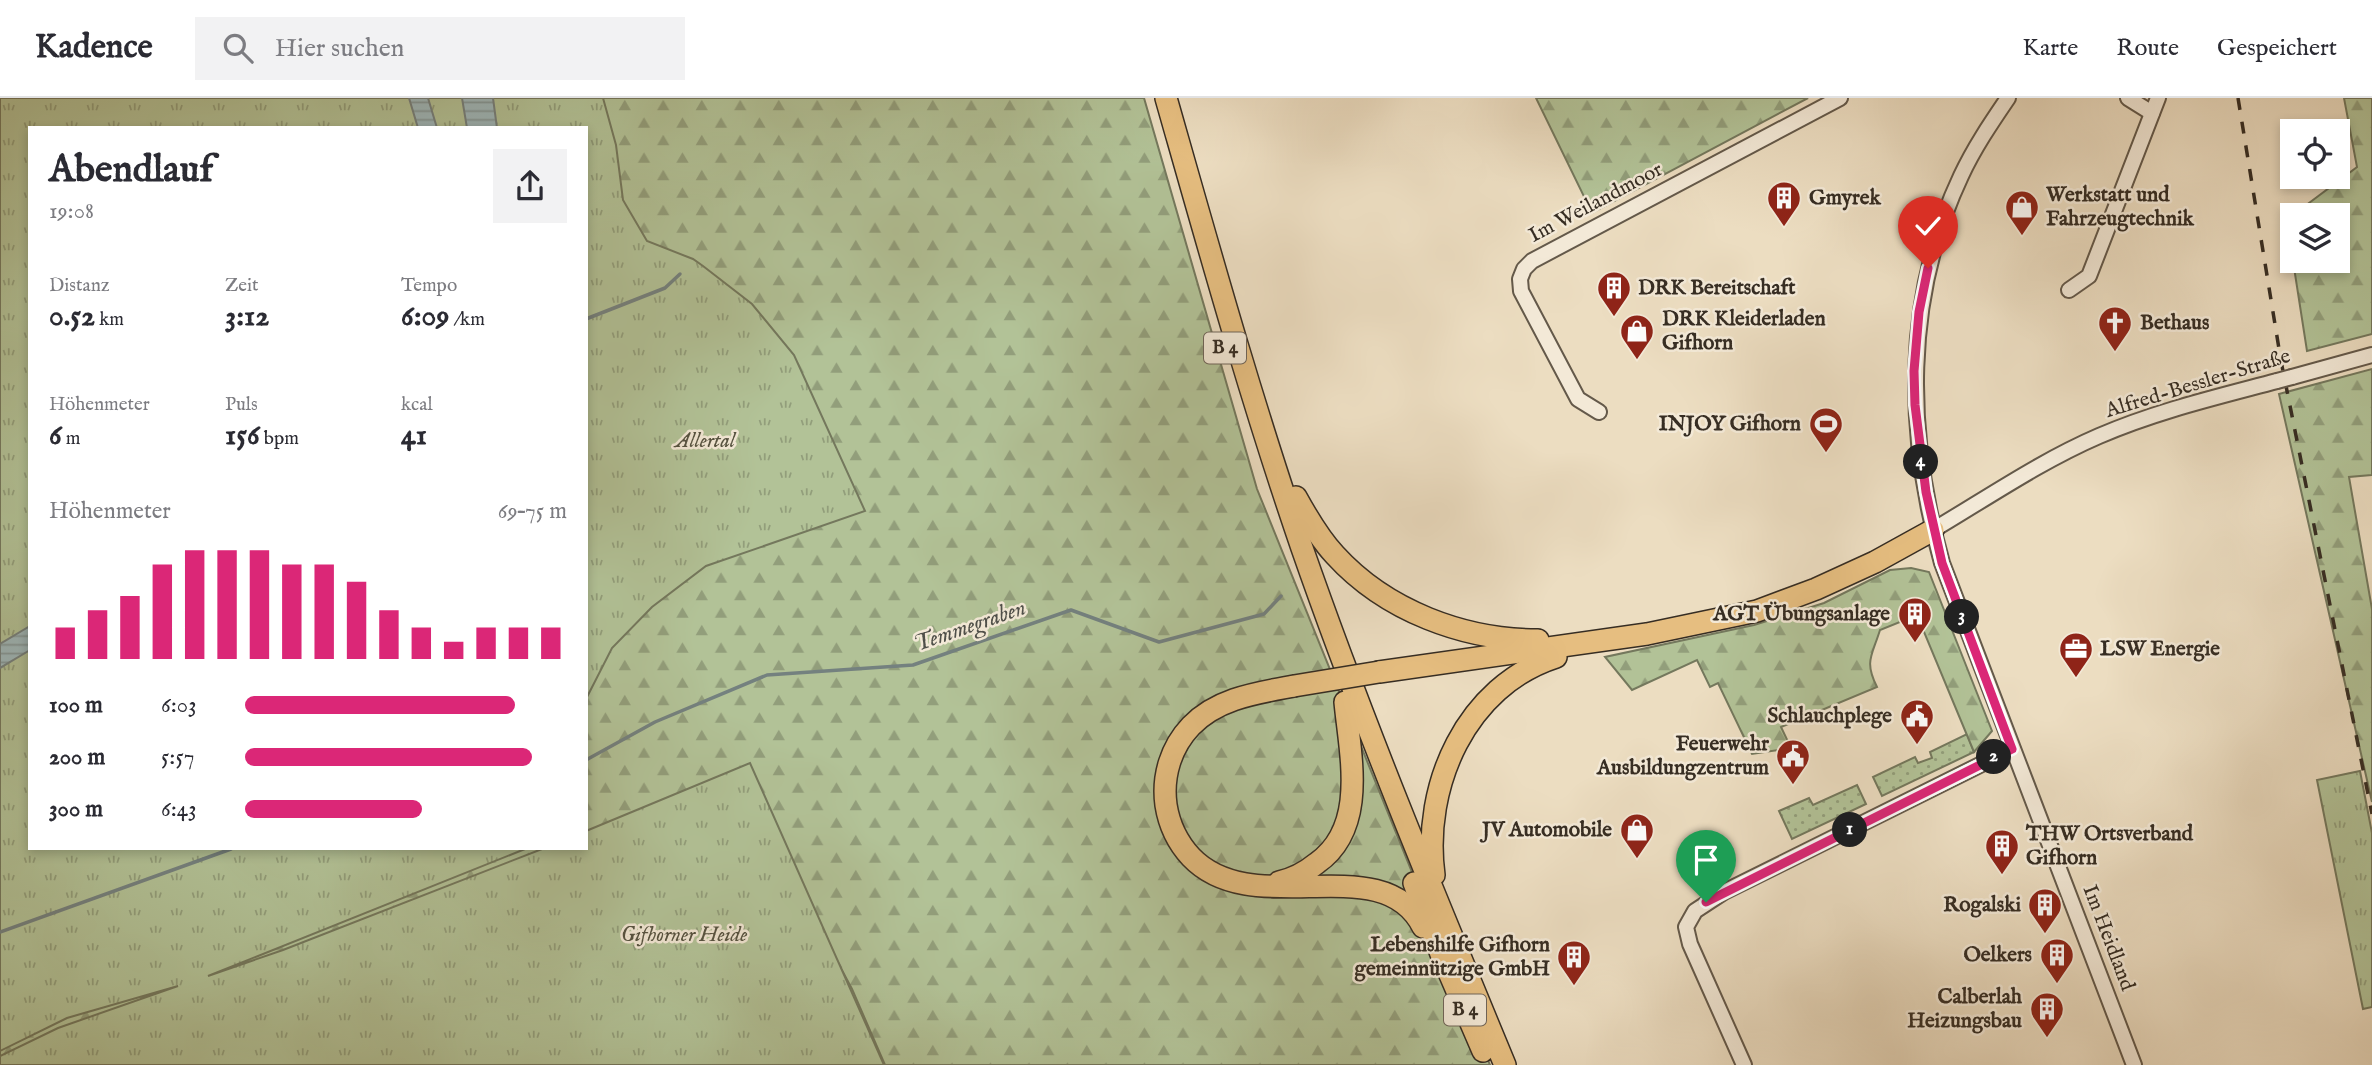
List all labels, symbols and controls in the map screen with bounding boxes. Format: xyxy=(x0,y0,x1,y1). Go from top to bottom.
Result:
search box xyxy=(195,17,685,80)
text: Kadence xyxy=(35,27,153,69)
icon: search xyxy=(219,29,257,67)
text: Hier suchen xyxy=(275,32,404,65)
text: Karte xyxy=(2023,33,2078,64)
text: Route xyxy=(2116,33,2179,64)
text: Gespeichert xyxy=(2217,33,2337,64)
map controls xyxy=(2280,119,2350,273)
button: locate xyxy=(2280,119,2350,189)
text: Abendlauf xyxy=(49,147,213,195)
button: share xyxy=(493,149,567,223)
street label: Im Weilandmoor xyxy=(1524,156,1668,250)
building icon: Gmyrek xyxy=(1765,179,1803,228)
place label: Werkstatt und Fahrzeugtechnik xyxy=(2045,182,2195,233)
place label: Gmyrek xyxy=(1809,185,1881,212)
shop icon: Werkstatt und Fahrzeugtechnik xyxy=(2003,188,2041,237)
pin xyxy=(1898,196,1958,268)
text: 19:08 xyxy=(49,197,94,226)
button: layers xyxy=(2280,203,2350,273)
icon: check xyxy=(1909,207,1947,245)
building icon: DRK Bereitschaft xyxy=(1595,269,1633,318)
text: Distanz xyxy=(49,274,110,298)
text: Zeit xyxy=(225,274,259,298)
text: Tempo xyxy=(401,274,457,298)
place label: DRK Bereitschaft xyxy=(1638,275,1796,302)
text: 0.52 xyxy=(49,298,95,336)
text: 3:12 xyxy=(225,298,269,336)
text: 6:09 xyxy=(401,298,449,336)
church icon: Bethaus xyxy=(2096,304,2134,353)
place label: DRK Kleiderladen Gifhorn xyxy=(1662,306,1826,357)
text: km xyxy=(95,308,124,332)
text: /km xyxy=(449,308,485,332)
place label: Bethaus xyxy=(2140,310,2209,337)
shop icon: DRK Kleiderladen Gifhorn xyxy=(1618,312,1656,361)
road number: B 4 xyxy=(1204,332,1246,364)
street label: Alfred-Bessler-Straße xyxy=(2101,343,2294,425)
text: Höhenmeter xyxy=(49,393,150,417)
text: Puls xyxy=(225,393,258,417)
text: kcal xyxy=(401,393,433,417)
sports icon: INJOY Gifhorn xyxy=(1807,405,1845,454)
place label: INJOY Gifhorn xyxy=(1659,411,1801,438)
text: 6 xyxy=(49,417,62,455)
text: 156 xyxy=(225,417,260,455)
text: 41 xyxy=(401,417,427,455)
text: m xyxy=(62,427,80,451)
text: bpm xyxy=(260,427,299,451)
park label: Allertal xyxy=(673,428,737,455)
pin: 4 xyxy=(1904,444,1938,480)
text: 4 xyxy=(1916,449,1925,473)
text: Höhenmeter xyxy=(49,497,171,526)
text: 69–75 m xyxy=(498,497,567,526)
water label: Temmegraben xyxy=(910,593,1030,660)
building icon: AGT Übungsanlage xyxy=(1896,595,1934,644)
pin: 3 xyxy=(1944,600,1980,634)
place label: AGT Übungsanlage xyxy=(1712,601,1890,628)
text: 3 xyxy=(1958,604,1965,628)
office icon: LSW Energie xyxy=(2057,630,2095,679)
place label: LSW Energie xyxy=(2100,636,2220,663)
text: 100 m xyxy=(49,691,103,720)
text: 6:03 xyxy=(161,691,197,720)
public building icon: Schlauchplege xyxy=(1898,697,1936,746)
place label: Schlauchplege xyxy=(1768,703,1892,730)
place label: Feuerwehr Ausbildungzentrum xyxy=(1596,731,1770,782)
public building icon: Feuerwehr Ausbildungzentrum xyxy=(1774,737,1812,786)
pin: 2 xyxy=(1976,740,2011,774)
text: 200 m xyxy=(49,743,105,772)
text: 5:57 xyxy=(161,743,195,772)
text: 2 xyxy=(1989,744,1998,768)
text: 300 m xyxy=(49,795,103,824)
text: 6:43 xyxy=(161,795,197,824)
shop icon: JV Automobile xyxy=(1618,811,1656,860)
pin: 1 xyxy=(1832,812,1868,848)
place label: JV Automobile xyxy=(1479,817,1612,844)
text: 1 xyxy=(1846,817,1853,841)
place label: THW Ortsverband Gifhorn xyxy=(2025,821,2194,872)
building icon: THW Ortsverband Gifhorn xyxy=(1983,827,2021,876)
pin xyxy=(1676,830,1736,902)
icon: arrive xyxy=(1687,841,1725,879)
street label: Im Heidland xyxy=(2075,881,2141,995)
building icon: Rogalski xyxy=(2026,886,2064,935)
place label: Rogalski xyxy=(1943,892,2021,919)
park label: Gifhorner Heide xyxy=(621,922,747,949)
place label: Lebenshilfe Gifhorn gemeinnützige GmbH xyxy=(1354,932,1550,983)
building icon: Oelkers xyxy=(2038,936,2076,985)
building icon: Lebenshilfe Gifhorn gemeinnützige GmbH xyxy=(1555,938,1593,987)
place label: Oelkers xyxy=(1963,942,2032,969)
place label: Calberlah Heizungsbau xyxy=(1907,984,2023,1035)
building icon: Calberlah Heizungsbau xyxy=(2028,990,2066,1039)
road number: B 4 xyxy=(1444,994,1486,1026)

